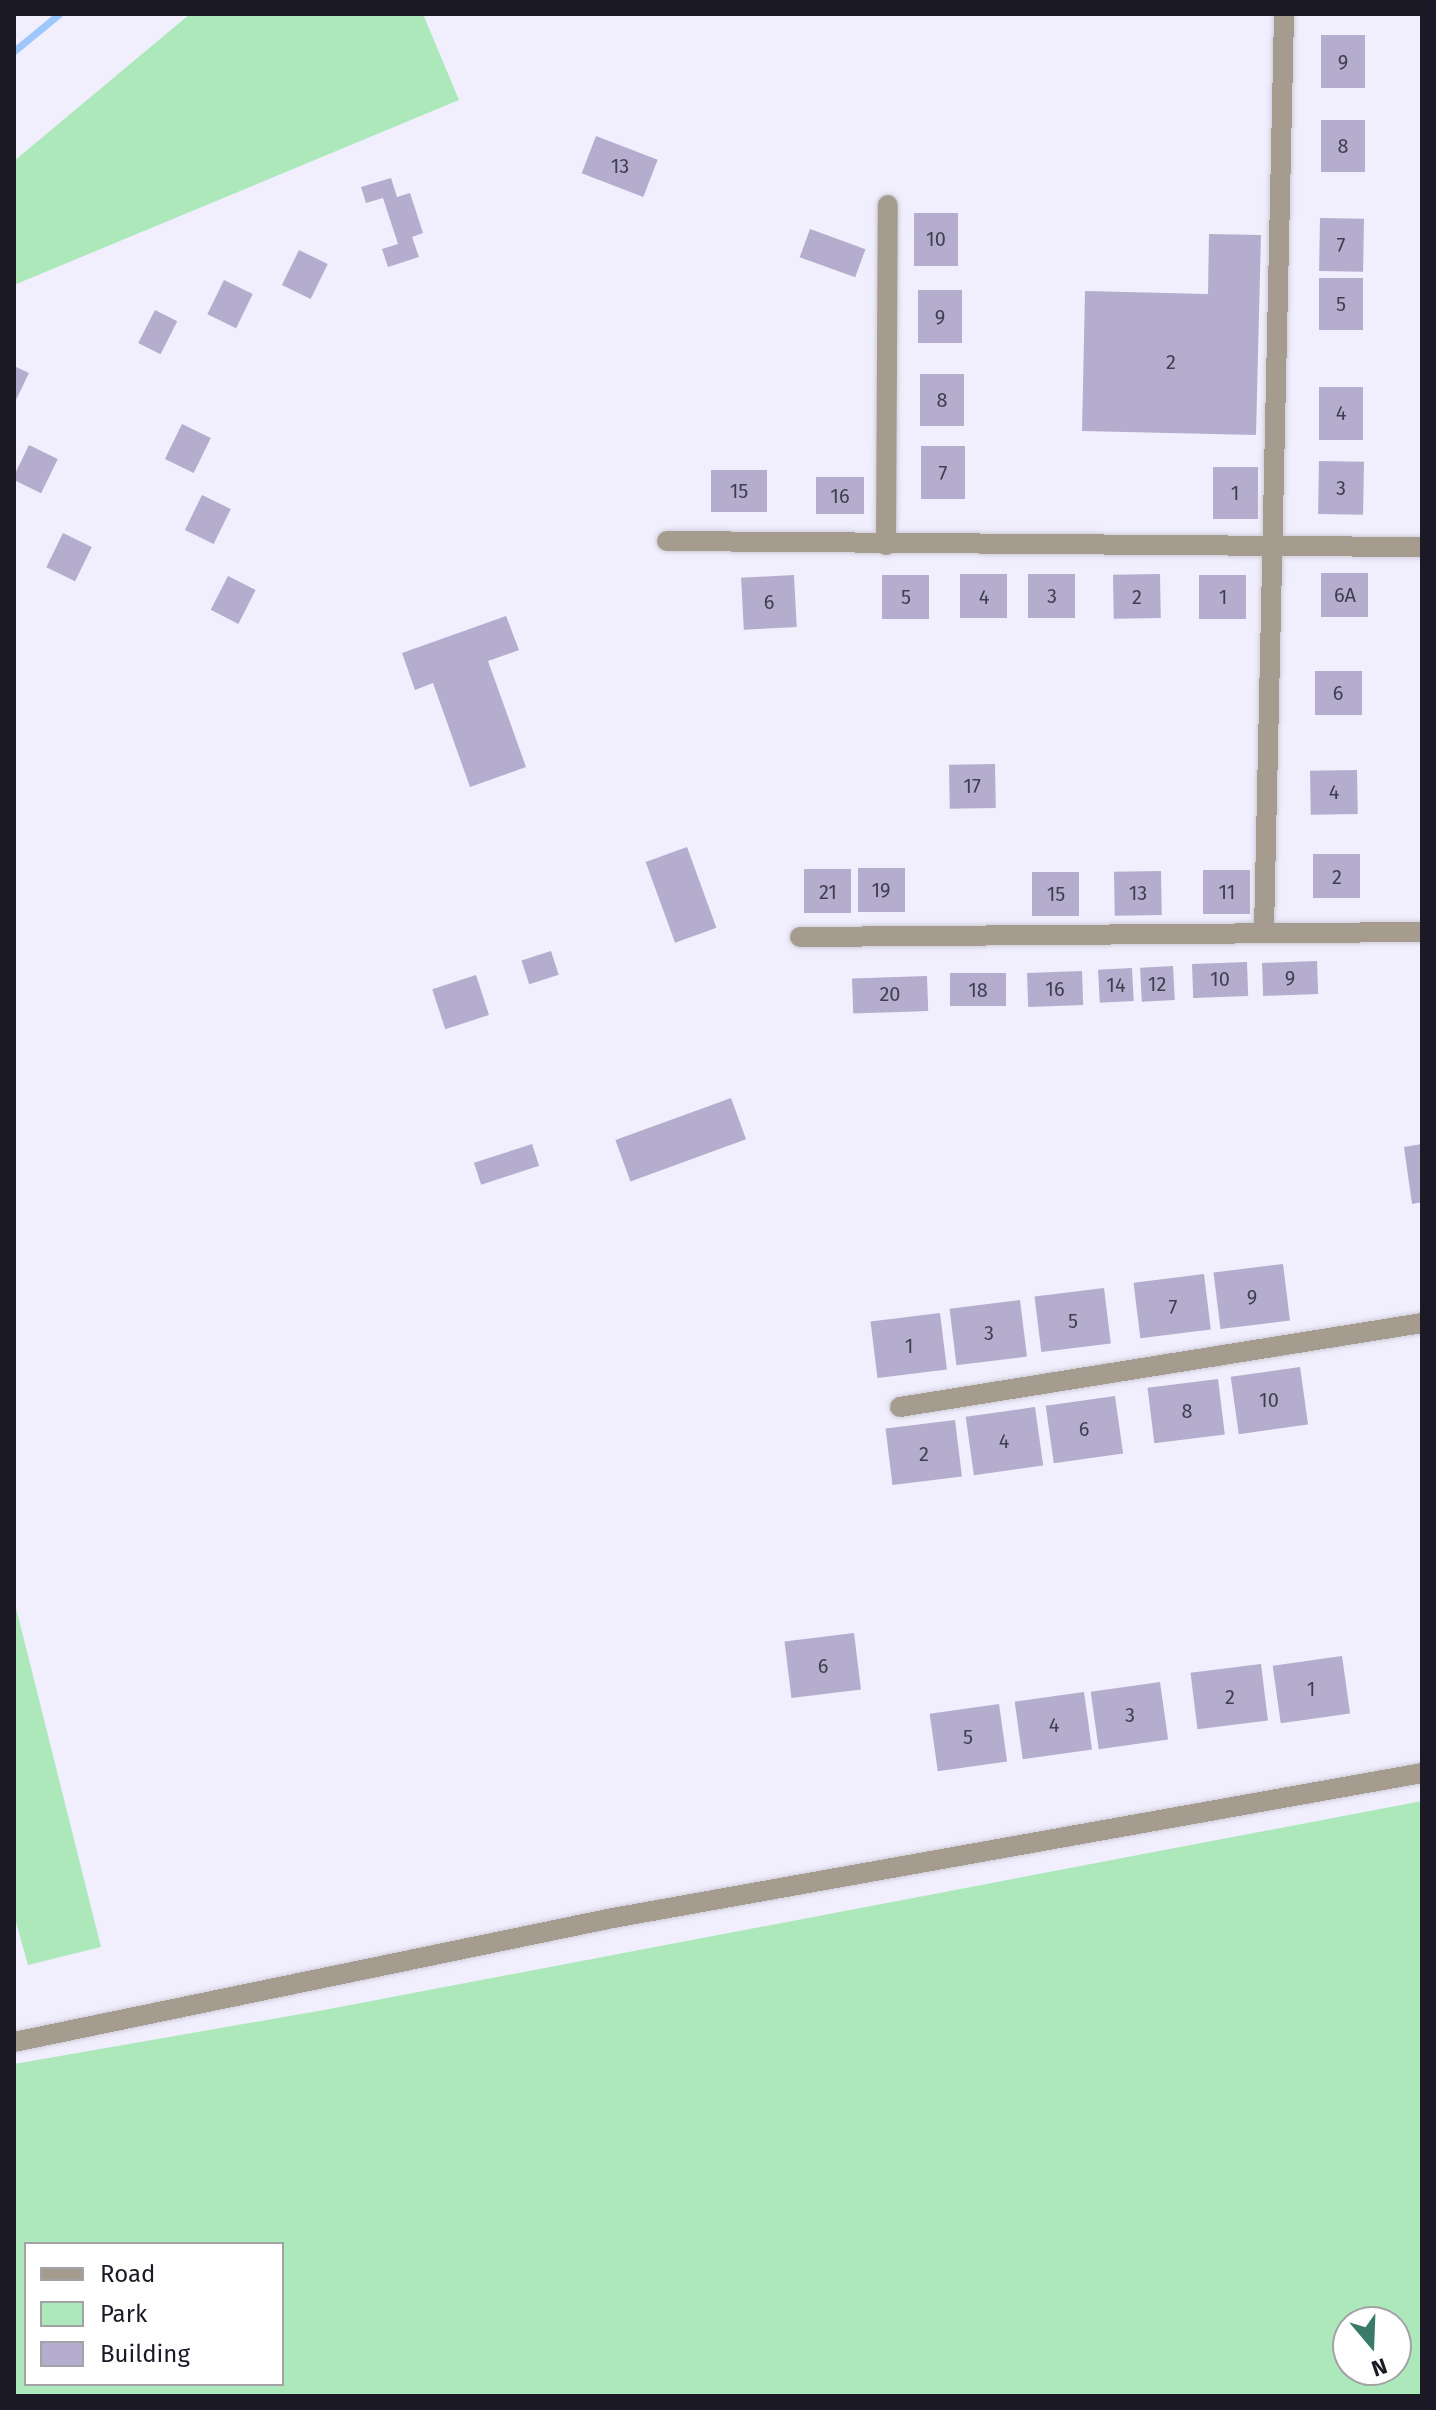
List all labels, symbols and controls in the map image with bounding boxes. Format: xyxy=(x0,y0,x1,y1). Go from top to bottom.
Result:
house number: 9 xyxy=(1338,50,1348,74)
house number: 8 xyxy=(1337,134,1349,158)
house number: 13 xyxy=(611,154,629,178)
house number: 10 xyxy=(926,227,946,251)
house number: 7 xyxy=(1337,233,1345,257)
house number: 5 xyxy=(1336,292,1346,316)
house number: 9 xyxy=(935,305,945,329)
house number: 2 xyxy=(1166,350,1176,374)
house number: 8 xyxy=(936,388,948,412)
house number: 4 xyxy=(1336,401,1346,425)
house number: 7 xyxy=(939,461,947,485)
house number: 3 xyxy=(1336,476,1346,500)
house number: 15 xyxy=(730,479,748,503)
house number: 1 xyxy=(1231,481,1239,505)
house number: 16 xyxy=(830,484,850,508)
house number: 6A xyxy=(1334,583,1356,607)
house number: 3 xyxy=(1047,584,1057,608)
house number: 5 xyxy=(901,585,911,609)
house number: 4 xyxy=(979,585,989,609)
house number: 2 xyxy=(1132,585,1142,609)
house number: 1 xyxy=(1219,585,1227,609)
house number: 6 xyxy=(764,590,774,614)
house number: 6 xyxy=(1333,681,1343,705)
house number: 17 xyxy=(963,774,981,798)
house number: 4 xyxy=(1329,780,1339,804)
house number: 2 xyxy=(1332,865,1342,889)
house number: 19 xyxy=(871,878,891,902)
house number: 21 xyxy=(819,880,837,904)
house number: 11 xyxy=(1218,880,1236,904)
house number: 13 xyxy=(1129,881,1147,905)
house number: 15 xyxy=(1047,882,1065,906)
house number: 9 xyxy=(1285,966,1295,990)
house number: 10 xyxy=(1210,967,1230,991)
house number: 12 xyxy=(1148,972,1166,996)
house number: 14 xyxy=(1106,973,1126,997)
house number: 16 xyxy=(1045,977,1065,1001)
house number: 18 xyxy=(968,978,988,1002)
house number: 20 xyxy=(879,982,901,1006)
house number: 9 xyxy=(1247,1285,1257,1309)
house number: 7 xyxy=(1169,1295,1177,1319)
house number: 5 xyxy=(1068,1309,1078,1333)
house number: 3 xyxy=(984,1321,994,1345)
house number: 1 xyxy=(905,1334,913,1358)
house number: 10 xyxy=(1259,1388,1279,1412)
house number: 8 xyxy=(1181,1399,1193,1423)
house number: 6 xyxy=(1079,1417,1089,1441)
house number: 4 xyxy=(999,1429,1009,1453)
house number: 2 xyxy=(919,1442,929,1466)
house number: 6 xyxy=(818,1654,828,1678)
house number: 1 xyxy=(1307,1677,1315,1701)
house number: 2 xyxy=(1225,1685,1235,1709)
house number: 3 xyxy=(1125,1703,1135,1727)
house number: 4 xyxy=(1049,1713,1059,1737)
house number: 5 xyxy=(963,1725,973,1749)
legend xyxy=(24,2242,284,2386)
text: Road xyxy=(100,2260,155,2288)
text: Park xyxy=(100,2300,147,2328)
north arrow xyxy=(1332,2306,1412,2386)
text: Building xyxy=(100,2340,190,2368)
text: N xyxy=(1368,2352,1391,2382)

